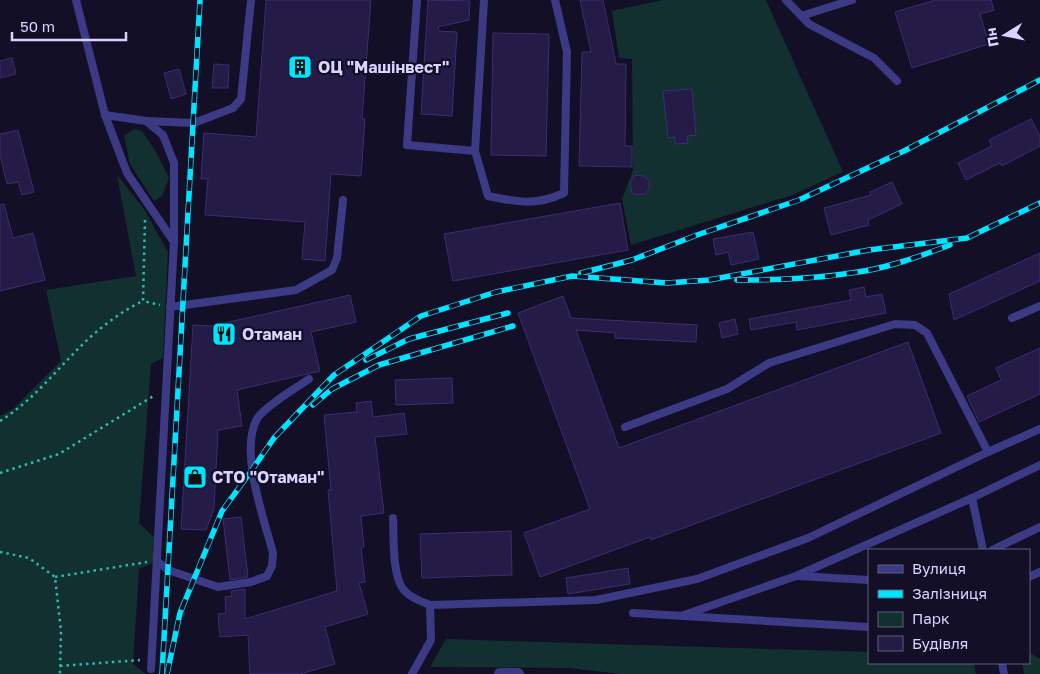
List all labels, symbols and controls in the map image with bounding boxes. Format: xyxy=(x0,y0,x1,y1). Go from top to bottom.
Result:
scale bar xyxy=(12,10,126,42)
north arrow xyxy=(980,10,1030,60)
text: 50 m xyxy=(20,17,55,35)
text: Пн xyxy=(982,26,1002,48)
building icon: ОЦ "Машінвест" xyxy=(287,54,313,80)
place label: ОЦ "Машінвест" xyxy=(318,57,449,77)
restaurant icon: Отаман xyxy=(211,321,237,347)
place label: Отаман xyxy=(242,324,302,344)
shop icon: СТО "Отаман" xyxy=(182,464,208,490)
place label: СТО "Отаман" xyxy=(212,467,324,487)
legend xyxy=(868,549,1030,664)
text: Вулиця xyxy=(912,559,966,577)
text: Залізниця xyxy=(912,584,987,602)
text: Парк xyxy=(912,609,950,627)
text: Будівля xyxy=(912,634,968,652)

